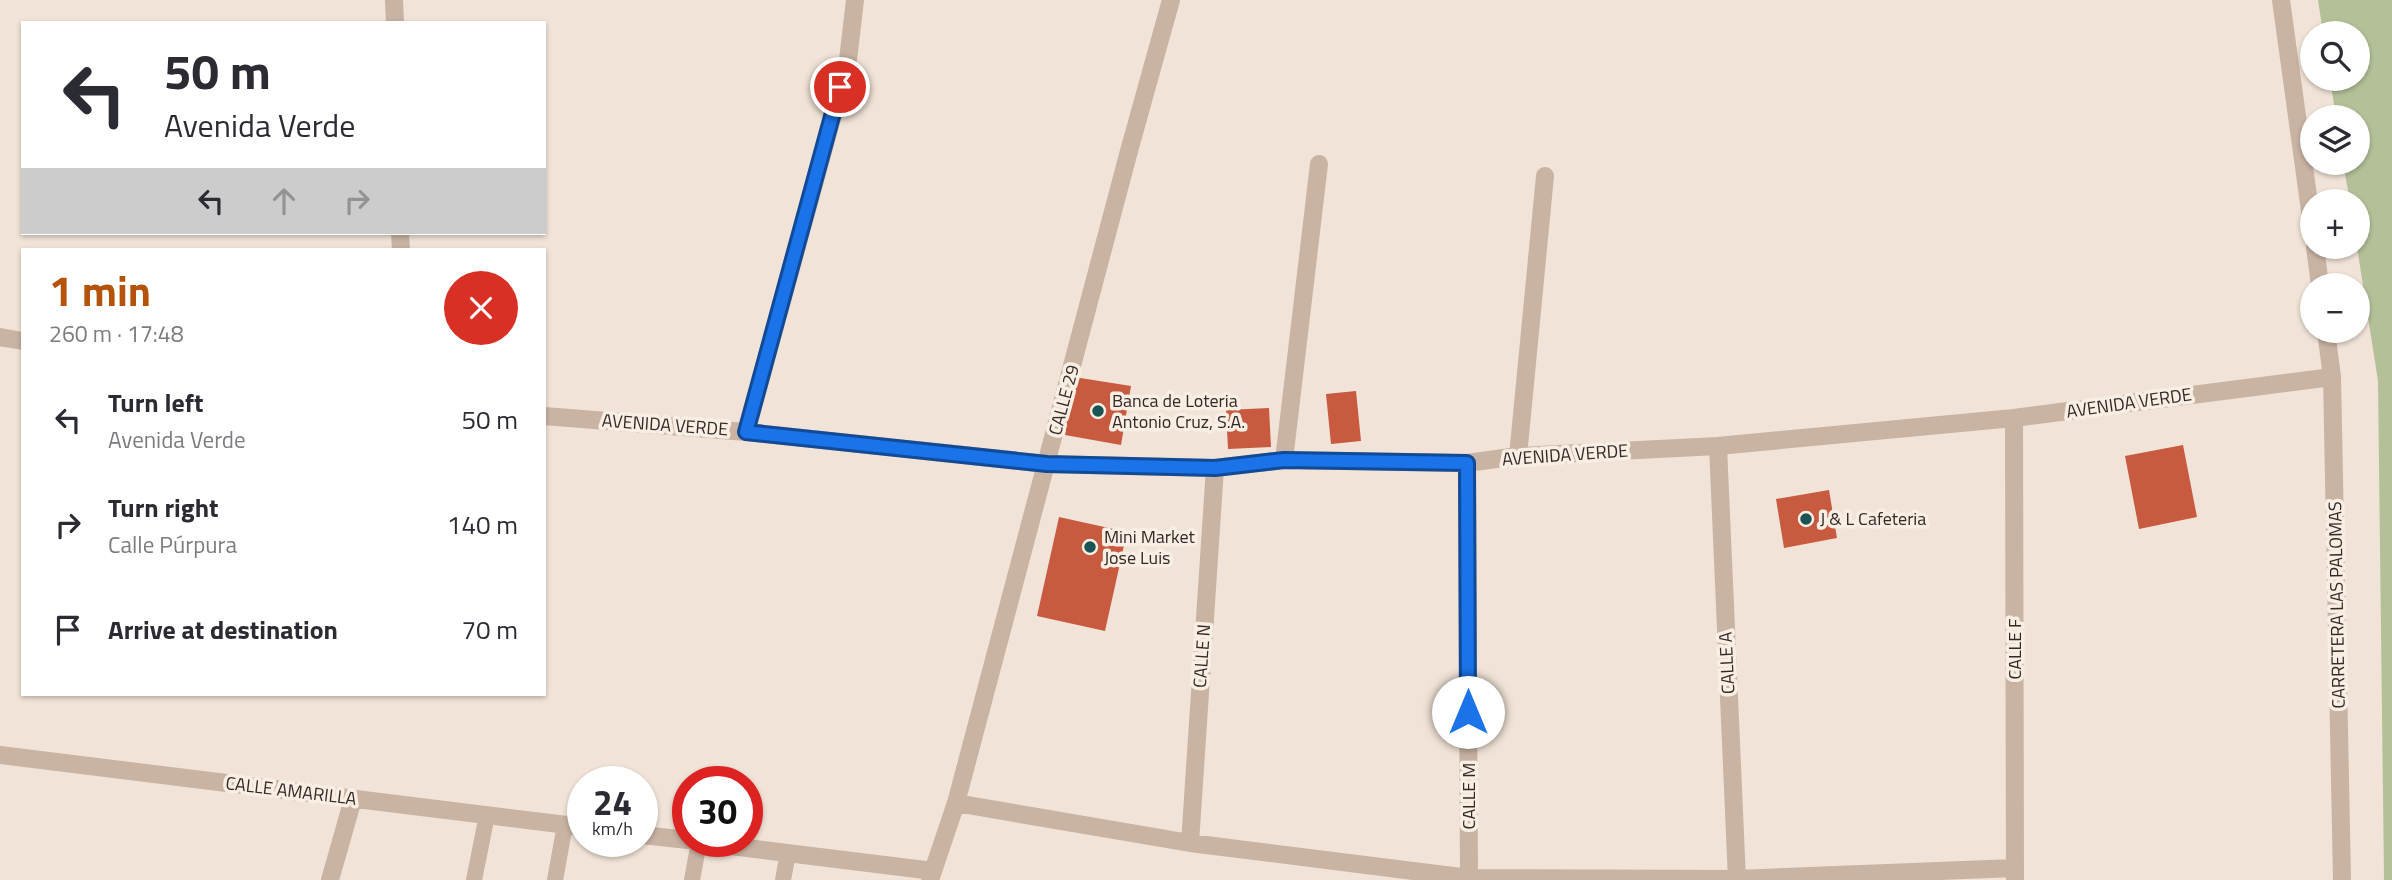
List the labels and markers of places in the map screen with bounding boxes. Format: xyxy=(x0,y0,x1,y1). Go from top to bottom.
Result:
pin xyxy=(810,57,870,117)
place label: Banca de Loteria Antonio Cruz, S.A. xyxy=(1112,387,1245,435)
marker: Banca de Loteria Antonio Cruz, S.A. xyxy=(1090,403,1106,419)
place label: J & L Cafeteria xyxy=(1820,505,1926,532)
marker: J & L Cafeteria xyxy=(1798,511,1814,527)
place label: Mini Market Jose Luis xyxy=(1104,523,1195,571)
marker: Mini Market Jose Luis xyxy=(1082,539,1098,555)

